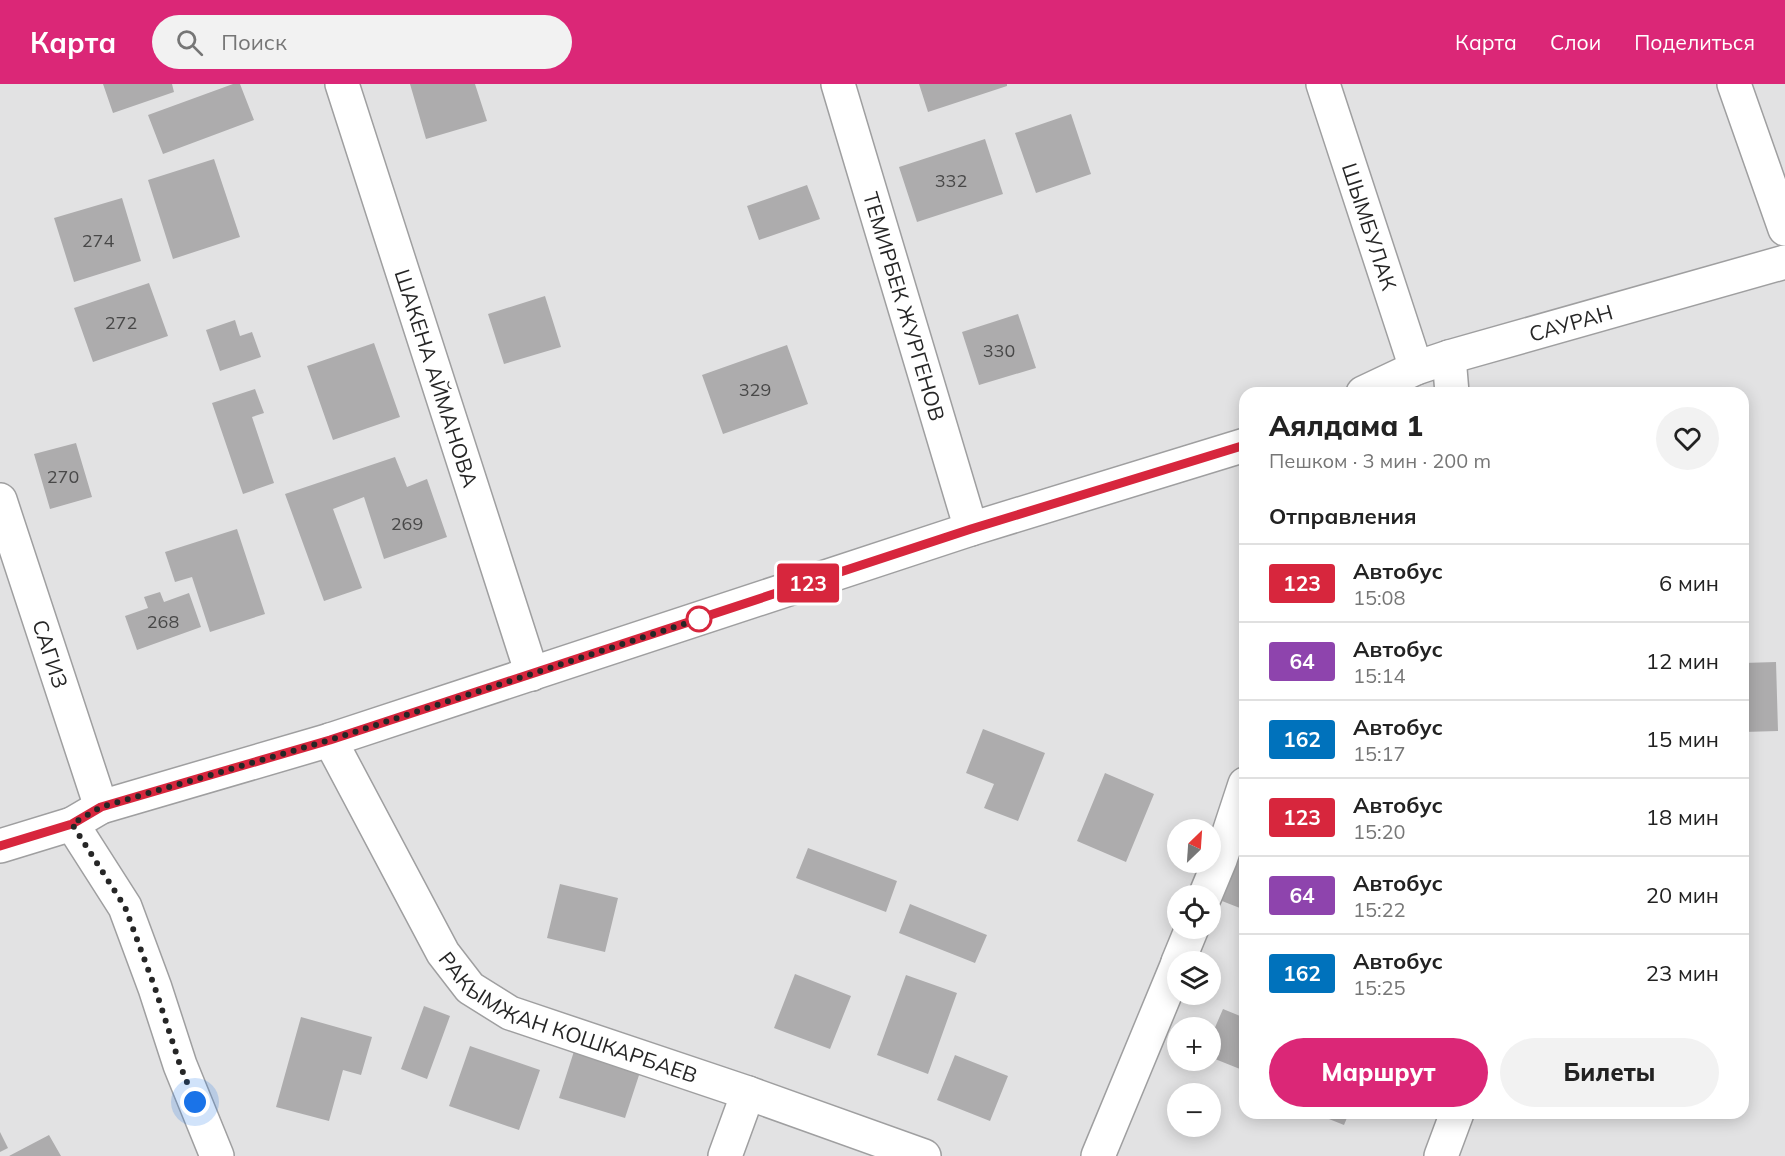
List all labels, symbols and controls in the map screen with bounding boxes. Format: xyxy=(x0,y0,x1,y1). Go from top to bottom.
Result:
search box xyxy=(152,15,572,69)
text: Карта xyxy=(30,25,116,60)
icon: search xyxy=(173,26,206,59)
text: Поиск xyxy=(221,28,287,56)
text: Карта xyxy=(1455,29,1517,55)
text: Слои xyxy=(1550,29,1601,55)
text: Поделиться xyxy=(1634,29,1755,55)
street label: ШЫМБУЛАК xyxy=(1337,160,1403,294)
house number: 332 xyxy=(935,169,967,192)
street label: ТЕМИРБЕК ЖУРГЕНОВ xyxy=(858,189,951,424)
house number: 274 xyxy=(82,229,114,252)
street label: ШАКЕНА АЙМАНОВА xyxy=(389,266,484,491)
street label: САУРАН xyxy=(1526,298,1616,347)
house number: 272 xyxy=(105,311,137,334)
house number: 330 xyxy=(983,339,1015,362)
house number: 329 xyxy=(739,378,771,401)
button: heart xyxy=(1656,407,1719,470)
text: Аялдама 1 xyxy=(1269,408,1423,443)
text: Пешком · 3 мин · 200 m xyxy=(1269,448,1491,473)
house number: 270 xyxy=(47,465,79,488)
text: Отправления xyxy=(1269,502,1417,530)
house number: 269 xyxy=(391,512,423,535)
text: Автобус xyxy=(1353,557,1443,585)
line badge: 123 xyxy=(774,564,842,602)
text: 6 мин xyxy=(1659,569,1719,597)
text: 123 xyxy=(789,570,827,596)
text: 123 xyxy=(1283,570,1321,596)
text: 15:08 xyxy=(1353,585,1406,610)
unlabelled marker xyxy=(686,606,712,632)
house number: 268 xyxy=(147,610,179,633)
street label: САГИЗ xyxy=(27,616,74,691)
text: Автобус xyxy=(1353,635,1443,663)
text: 12 мин xyxy=(1646,647,1719,675)
text: 64 xyxy=(1289,648,1315,674)
text: 15:14 xyxy=(1353,663,1406,688)
text: Автобус xyxy=(1353,713,1443,741)
text: 15 мин xyxy=(1646,725,1719,753)
text: 162 xyxy=(1283,726,1321,752)
text: 15:17 xyxy=(1353,741,1406,766)
text: Автобус xyxy=(1353,791,1443,819)
text: 18 мин xyxy=(1646,803,1719,831)
text: 123 xyxy=(1283,804,1321,830)
north arrow xyxy=(1167,819,1221,873)
map controls xyxy=(1167,819,1221,1137)
text: 15:20 xyxy=(1353,819,1406,844)
text: Автобус xyxy=(1353,869,1443,897)
text: 20 мин xyxy=(1646,881,1719,909)
text: 64 xyxy=(1289,882,1315,908)
button: locate xyxy=(1167,885,1221,939)
text: 15:22 xyxy=(1353,897,1406,922)
street label: РАКЫМЖАН КОШКАРБАЕВ xyxy=(434,946,701,1088)
text: Автобус xyxy=(1353,947,1443,975)
button: layers xyxy=(1167,951,1221,1005)
text: 23 мин xyxy=(1646,959,1719,987)
text: 162 xyxy=(1283,960,1321,986)
text: 15:25 xyxy=(1353,975,1406,1000)
button: + xyxy=(1167,1017,1221,1071)
button: Маршрут xyxy=(1269,1038,1488,1107)
button: Билеты xyxy=(1500,1038,1719,1107)
button: − xyxy=(1167,1083,1221,1137)
your location xyxy=(180,1087,210,1117)

